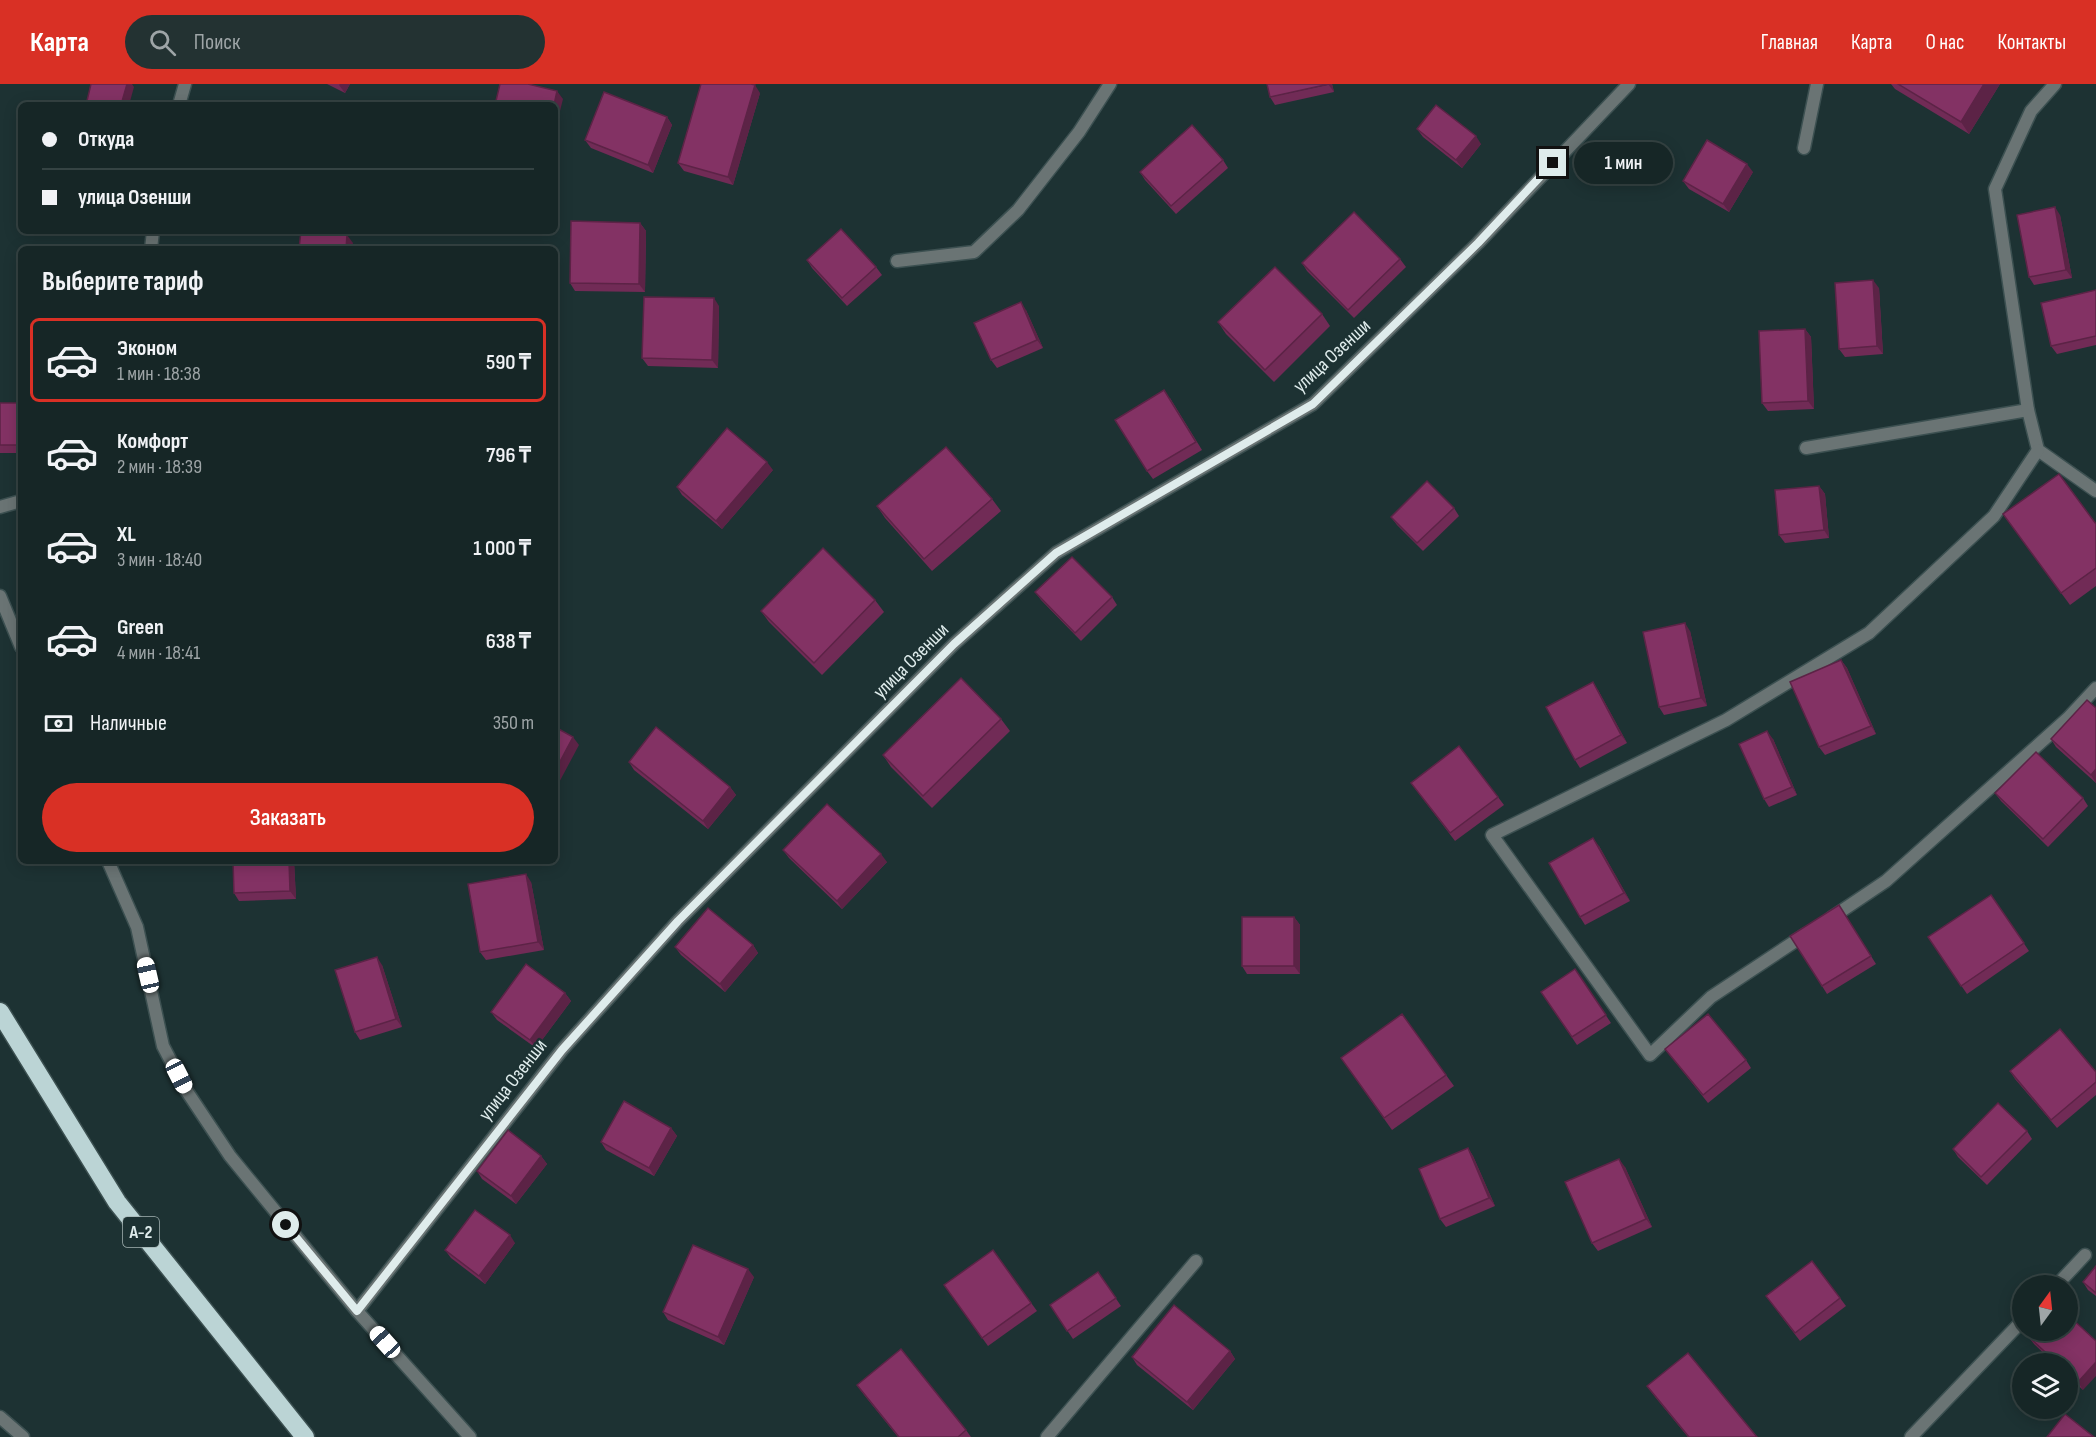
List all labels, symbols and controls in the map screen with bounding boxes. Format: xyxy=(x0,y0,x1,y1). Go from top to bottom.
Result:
search box xyxy=(125,15,545,69)
text: Карта xyxy=(30,26,89,59)
icon: search xyxy=(146,26,179,59)
text: Поиск xyxy=(194,29,240,56)
text: Главная xyxy=(1761,30,1818,55)
text: Карта xyxy=(1851,30,1892,55)
text: О нас xyxy=(1925,30,1964,55)
text: Контакты xyxy=(1997,30,2066,55)
text: Откуда xyxy=(78,126,134,153)
callout: 1 мин xyxy=(1574,142,1673,184)
route end xyxy=(1539,149,1566,176)
text: 1 мин xyxy=(1605,151,1642,175)
text: улица Озенши xyxy=(78,184,191,211)
text: Выберите тариф xyxy=(42,266,204,298)
street label: улица Озенши xyxy=(1288,314,1376,398)
icon: car xyxy=(45,333,99,387)
text: Эконом xyxy=(117,335,177,362)
text: 590 ₸ xyxy=(486,349,531,376)
text: 1 мин · 18:38 xyxy=(117,362,201,386)
icon: car xyxy=(45,426,99,480)
text: Комфорт xyxy=(117,428,188,455)
text: 796 ₸ xyxy=(486,442,531,469)
text: 2 мин · 18:39 xyxy=(117,455,202,479)
icon: car xyxy=(45,519,99,573)
text: XL xyxy=(117,521,136,548)
text: 1 000 ₸ xyxy=(473,535,531,562)
text: 3 мин · 18:40 xyxy=(117,548,202,572)
icon: car xyxy=(45,612,99,666)
text: Green xyxy=(117,614,164,641)
street label: улица Озенши xyxy=(868,618,954,704)
text: 638 ₸ xyxy=(486,628,531,655)
text: 4 мин · 18:41 xyxy=(117,641,200,665)
icon: cash xyxy=(42,707,75,740)
text: Наличные xyxy=(90,710,167,737)
text: 350 m xyxy=(493,711,534,735)
button: Заказать xyxy=(42,783,534,852)
car xyxy=(135,955,161,995)
street label: улица Озенши xyxy=(474,1034,552,1126)
car xyxy=(163,1056,195,1096)
route start xyxy=(272,1211,299,1238)
road number: A-2 xyxy=(123,1217,159,1247)
north arrow xyxy=(2012,1275,2078,1341)
map controls xyxy=(2012,1275,2078,1419)
car xyxy=(366,1323,404,1361)
button: layers xyxy=(2012,1353,2078,1419)

